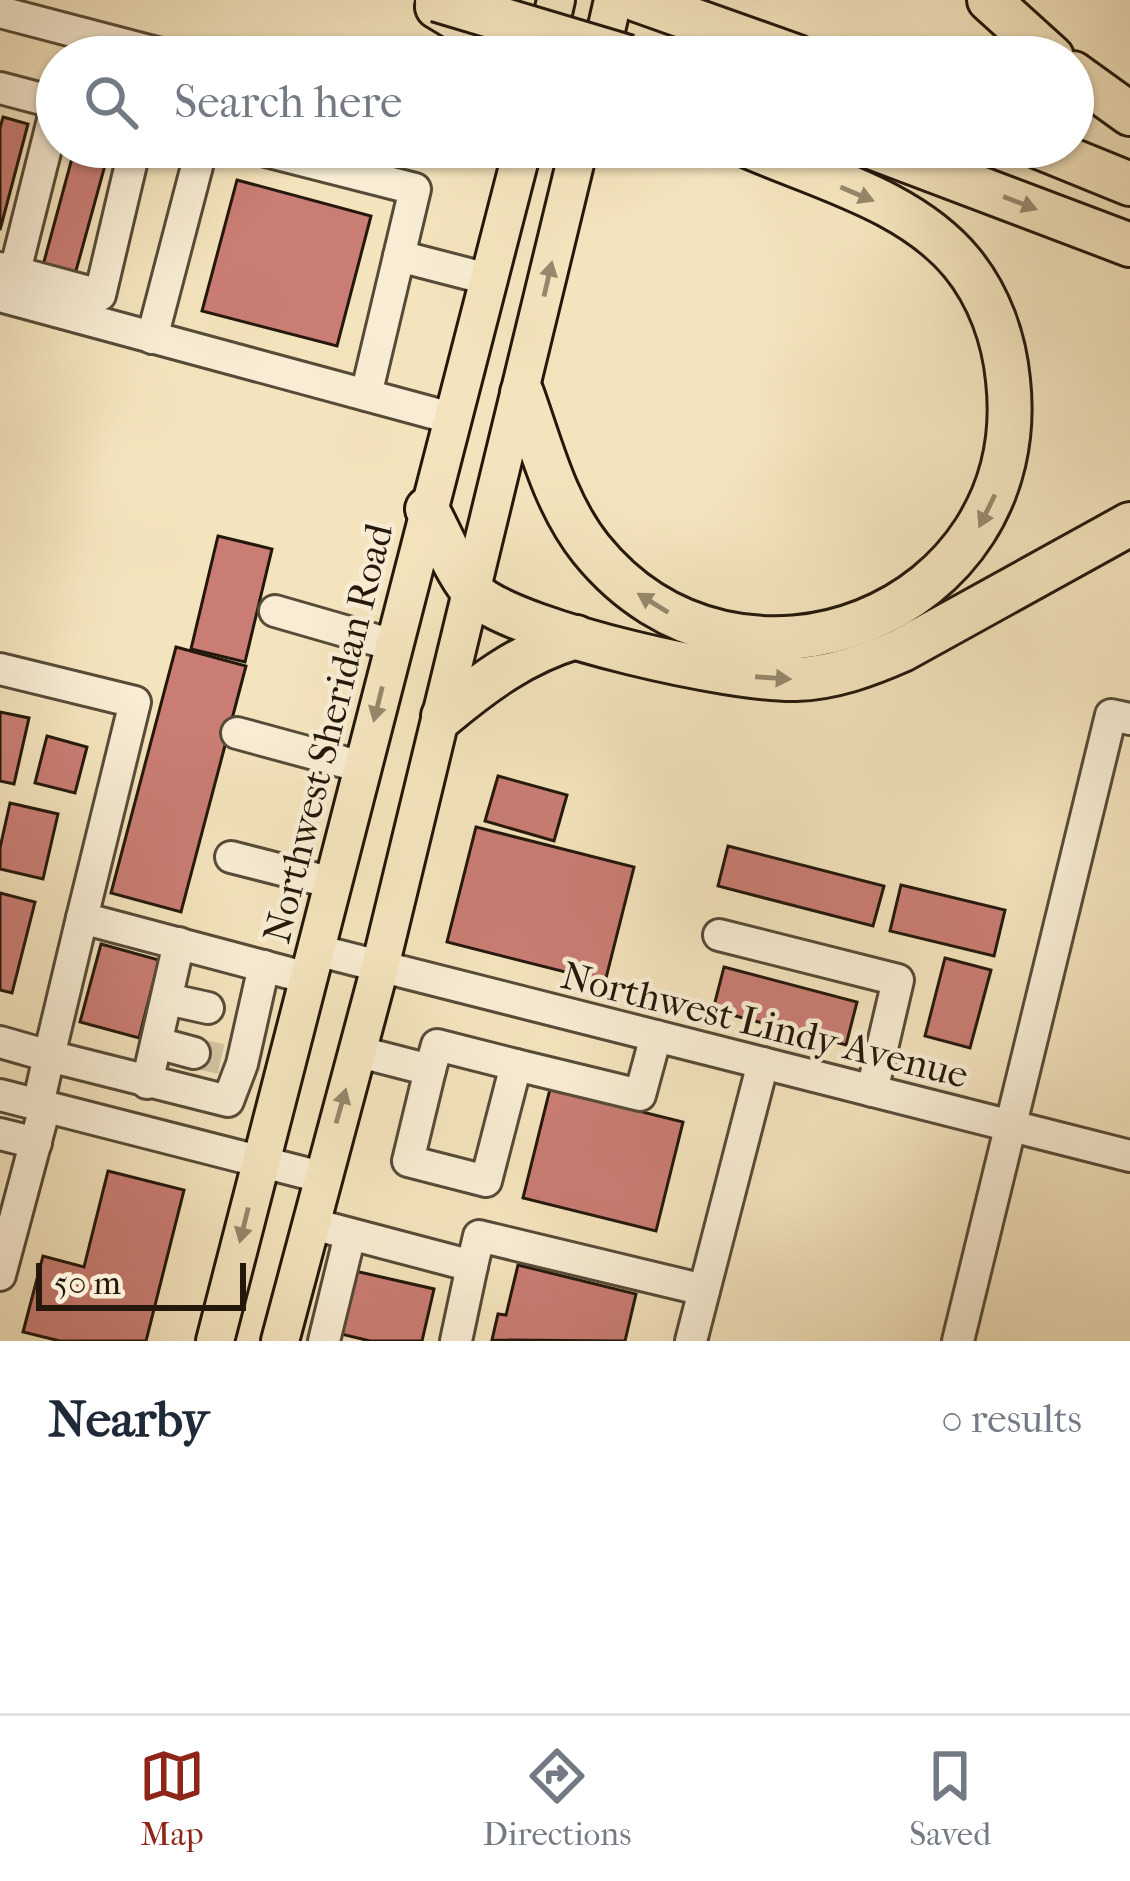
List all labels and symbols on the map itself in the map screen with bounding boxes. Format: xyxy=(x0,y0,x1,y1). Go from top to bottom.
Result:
one-way arrow xyxy=(840,184,875,204)
one-way arrow xyxy=(1002,195,1038,214)
one-way arrow xyxy=(539,260,558,297)
one-way arrow xyxy=(977,494,997,529)
street label: Northwest Sheridan Road xyxy=(254,518,403,948)
one-way arrow xyxy=(636,593,670,614)
one-way arrow xyxy=(754,668,792,687)
one-way arrow xyxy=(368,685,387,722)
street label: Northwest Lindy Avenue xyxy=(557,952,973,1098)
one-way arrow xyxy=(333,1087,351,1124)
one-way arrow xyxy=(234,1207,253,1244)
scale bar xyxy=(36,1257,246,1310)

